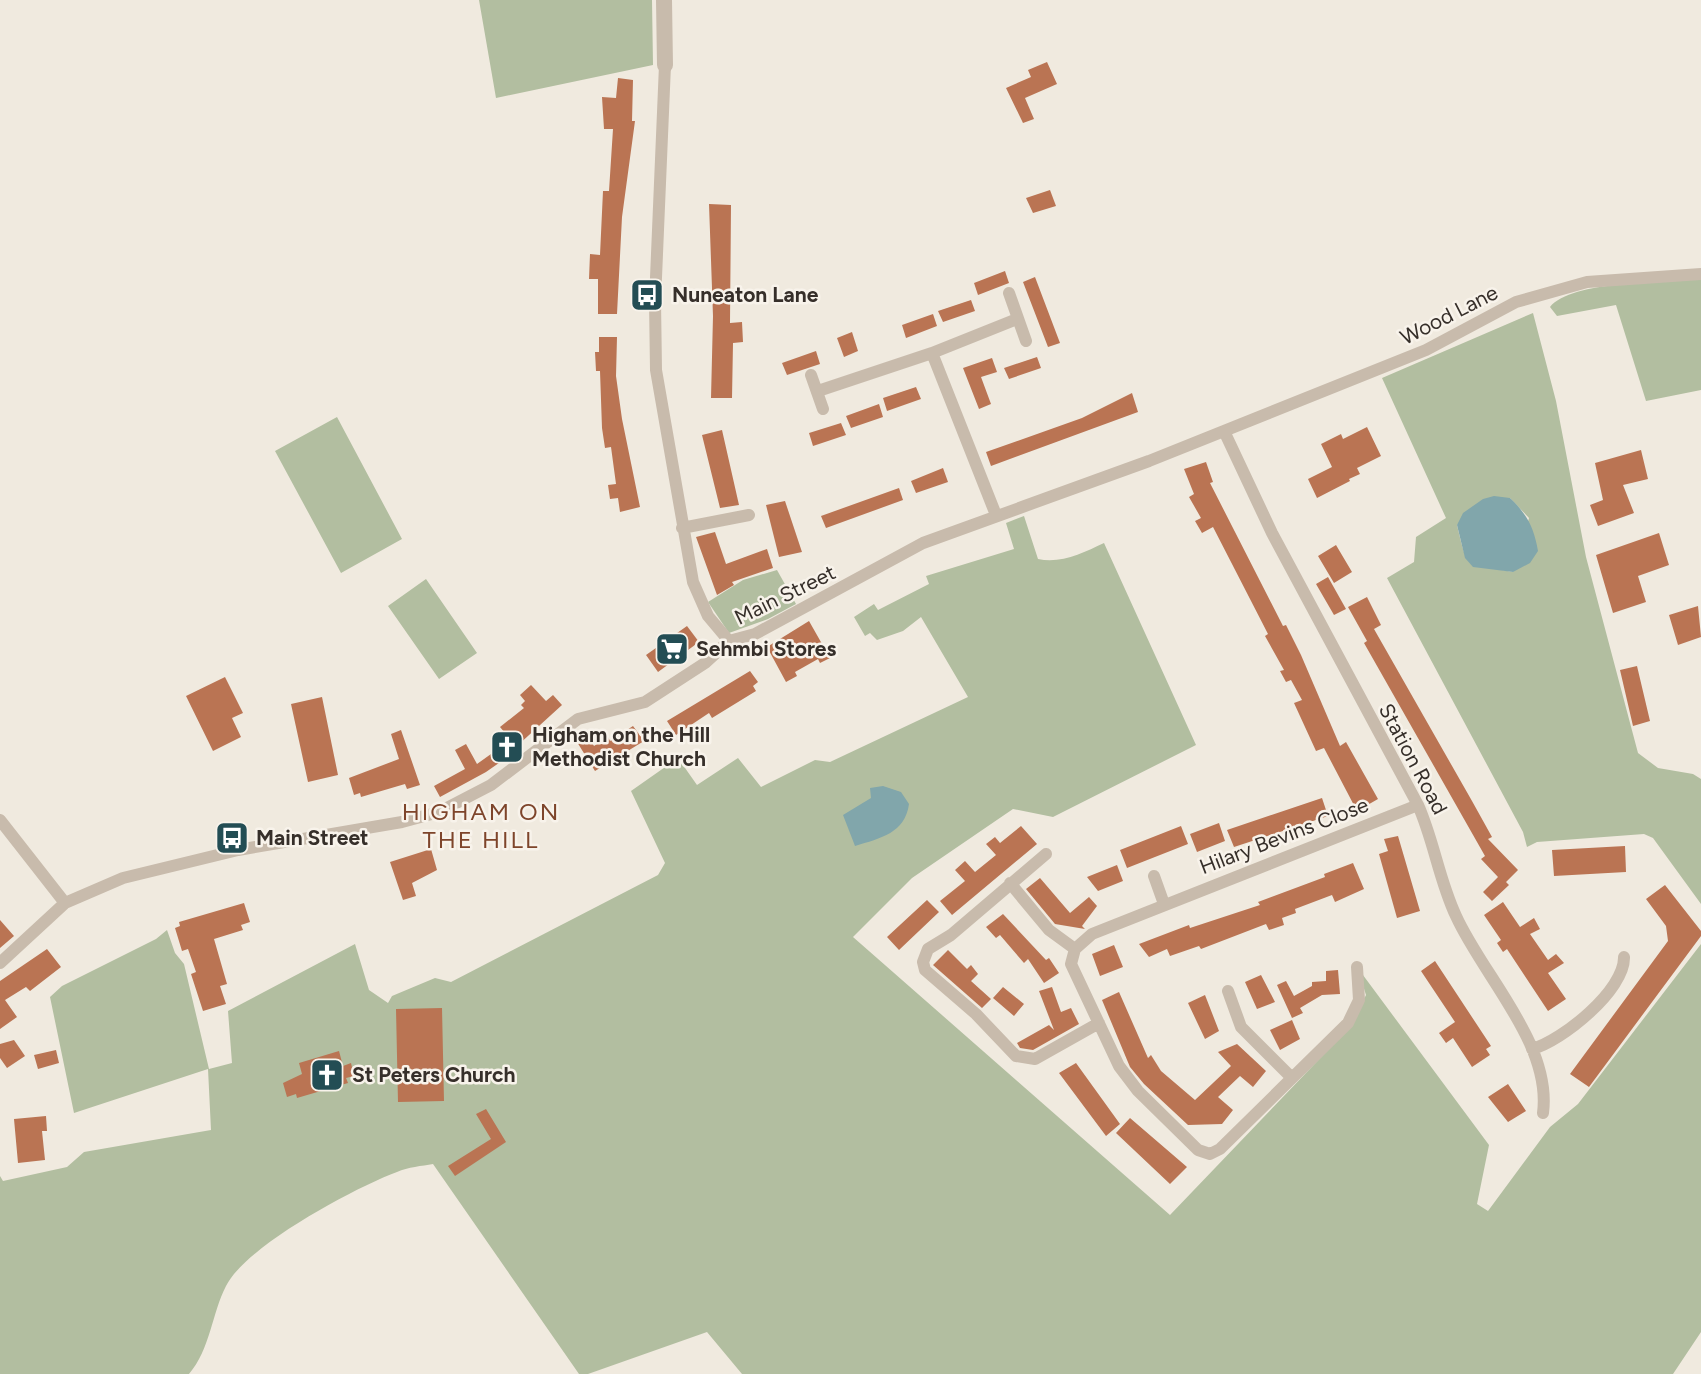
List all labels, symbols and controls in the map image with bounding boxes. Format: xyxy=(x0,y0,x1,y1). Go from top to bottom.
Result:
bus stop icon: Nuneaton Lane xyxy=(628,276,666,314)
street label: Wood Lane xyxy=(1396,279,1502,350)
place label: Nuneaton Lane xyxy=(672,282,819,307)
street label: Main Street xyxy=(730,559,839,630)
supermarket icon: Sehmbi Stores xyxy=(653,630,691,668)
place label: Sehmbi Stores xyxy=(696,636,836,661)
street label: Station Road xyxy=(1374,699,1453,818)
place label: Higham on the Hill Methodist Church xyxy=(532,722,710,771)
church icon: Higham on the Hill Methodist Church xyxy=(488,728,526,766)
street label: Hilary Bevins Close xyxy=(1196,792,1372,879)
district label: HIGHAM ON THE HILL xyxy=(402,797,560,854)
bus stop icon: Main Street xyxy=(213,819,251,857)
place label: Main Street xyxy=(256,825,368,850)
church icon: St Peters Church xyxy=(308,1056,346,1094)
place label: St Peters Church xyxy=(352,1062,515,1087)

